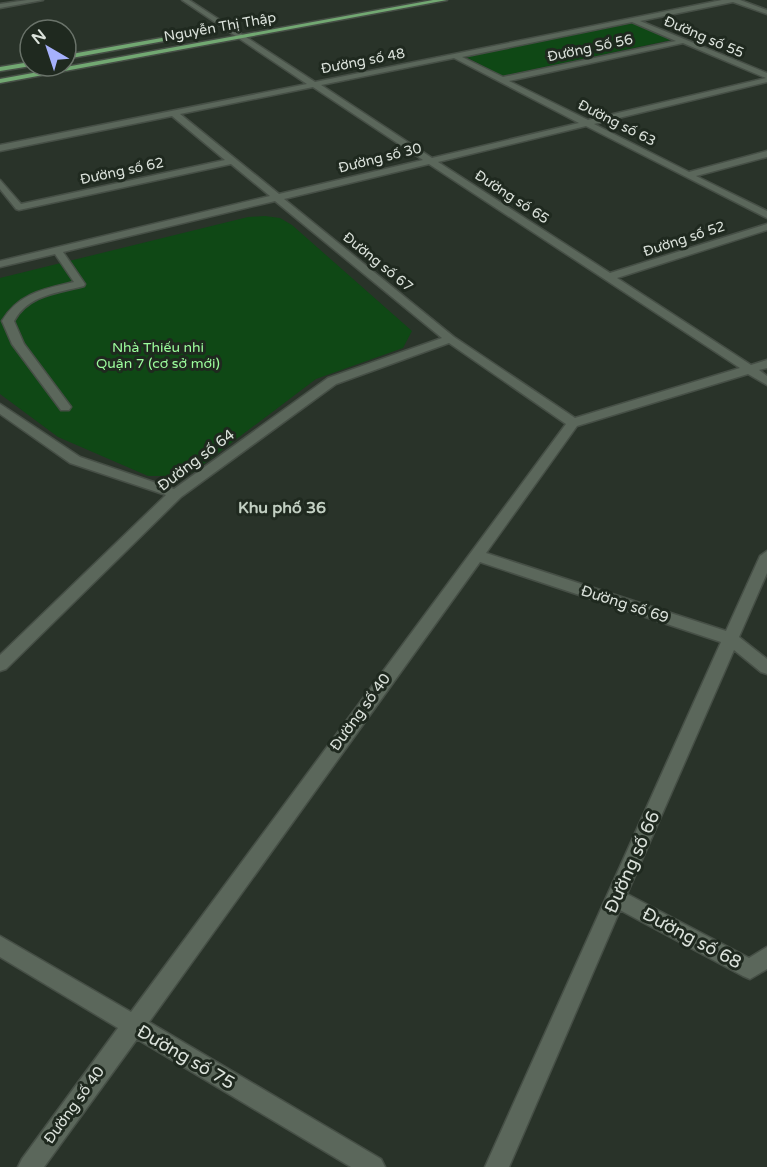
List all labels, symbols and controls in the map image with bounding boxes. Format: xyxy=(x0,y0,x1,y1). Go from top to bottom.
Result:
street label: Nguyễn Thị Thập xyxy=(163,9,278,45)
street label: Đường số 55 xyxy=(662,13,746,61)
north arrow xyxy=(18,18,78,78)
text: N xyxy=(28,25,50,49)
street label: Đường Số 56 xyxy=(546,31,635,65)
street label: Đường số 48 xyxy=(320,44,407,77)
street label: Đường số 63 xyxy=(575,96,659,150)
street label: Đường số 30 xyxy=(337,139,424,177)
street label: Đường số 62 xyxy=(79,154,165,188)
street label: Đường số 65 xyxy=(472,167,552,227)
street label: Đường số 52 xyxy=(641,218,727,260)
street label: Đường số 67 xyxy=(340,229,416,295)
park label: Nhà Thiếu nhi Quận 7 (cơ sở mới) xyxy=(96,339,220,372)
street label: Đường số 64 xyxy=(154,425,238,495)
district label: Khu phố 36 xyxy=(238,498,326,518)
street label: Đường số 69 xyxy=(579,581,671,627)
street label: Đường số 40 xyxy=(326,670,394,754)
street label: Đường số 66 xyxy=(600,808,664,916)
street label: Đường số 68 xyxy=(639,903,745,973)
street label: Đường số 75 xyxy=(133,1020,239,1094)
street label: Đường số 40 xyxy=(40,1063,108,1147)

